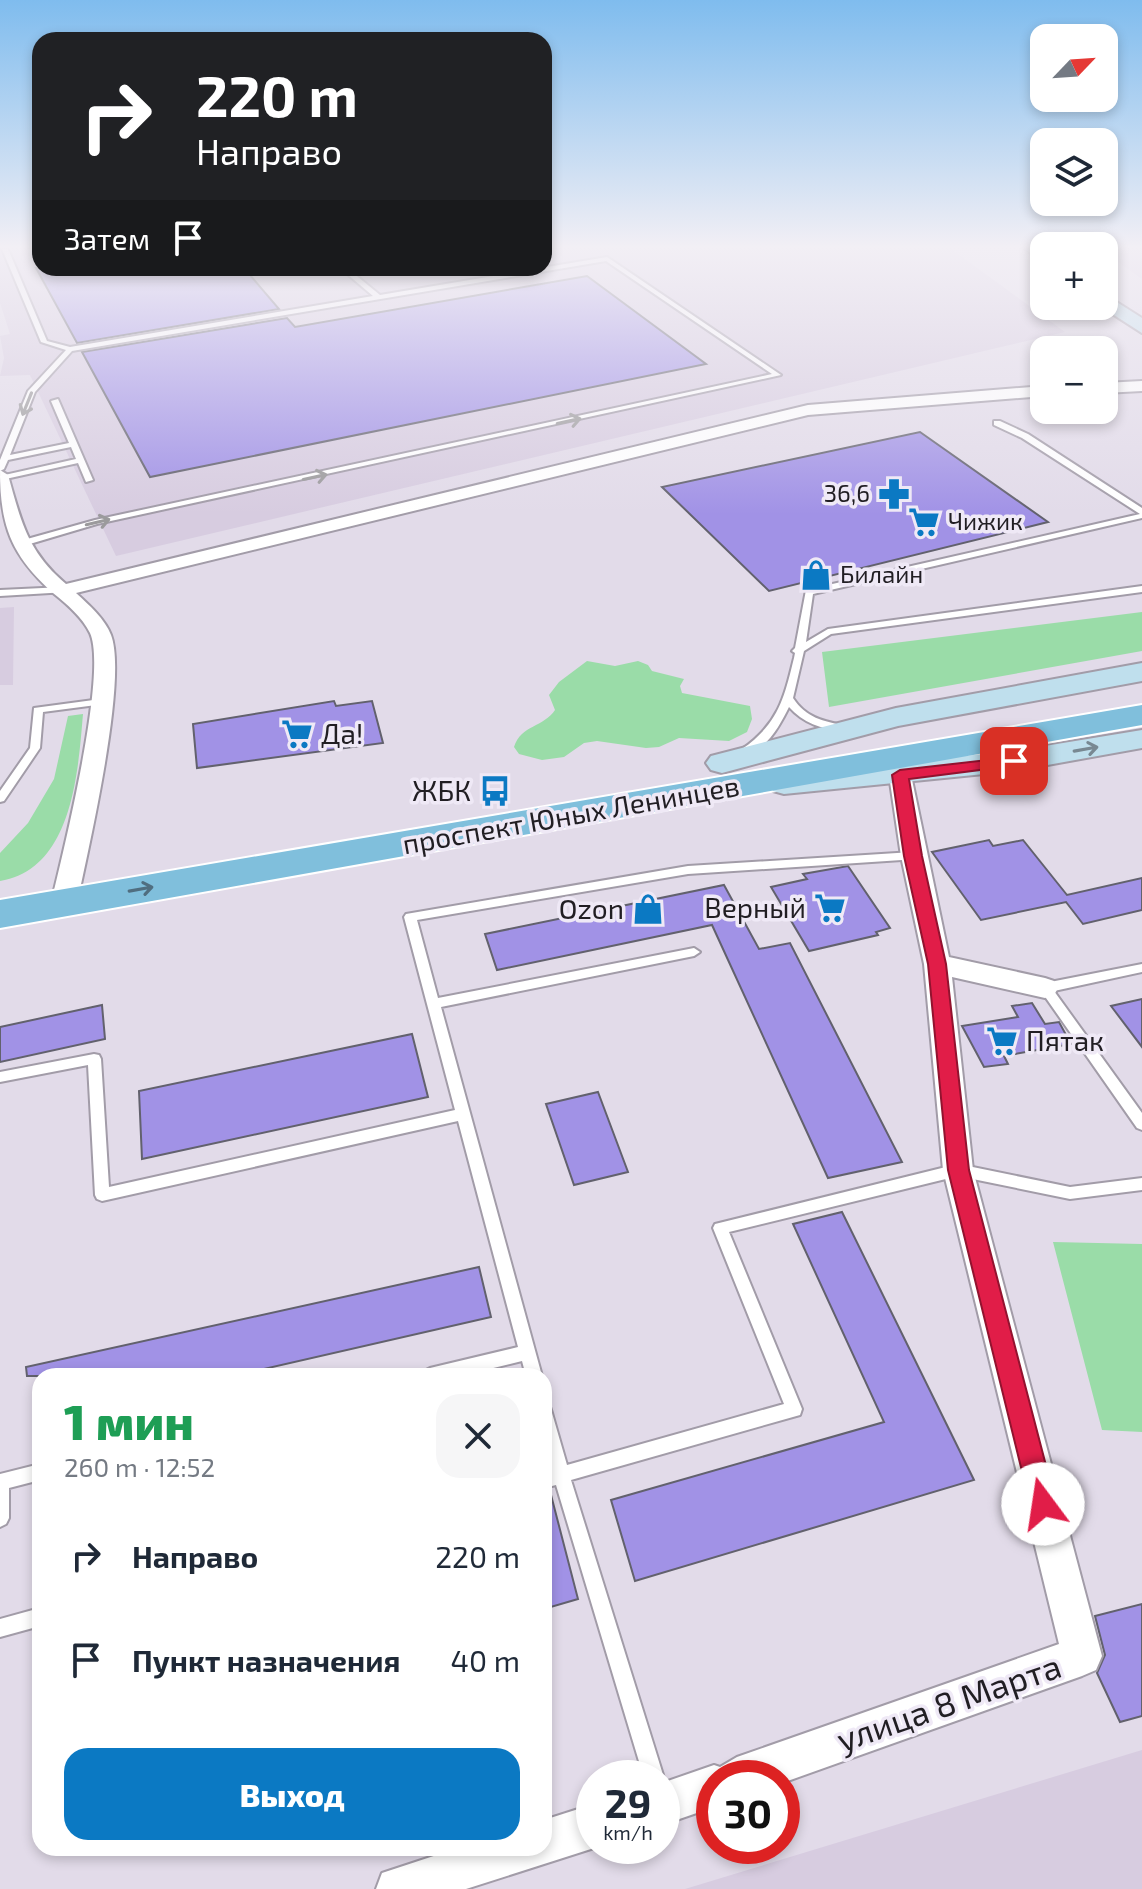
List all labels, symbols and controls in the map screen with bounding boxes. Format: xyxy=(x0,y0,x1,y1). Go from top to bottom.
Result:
north arrow xyxy=(1030,24,1118,112)
map controls xyxy=(1030,24,1118,424)
text: 220 m xyxy=(196,61,358,128)
icon: right xyxy=(64,64,168,168)
button: layers xyxy=(1030,128,1118,216)
text: Направо xyxy=(196,129,342,172)
icon: arrive xyxy=(166,216,210,260)
text: Затем xyxy=(64,220,150,256)
button: + xyxy=(1030,232,1118,320)
button: − xyxy=(1030,336,1118,424)
one-way arrow xyxy=(19,391,33,416)
one-way arrow xyxy=(555,413,581,428)
one-way arrow xyxy=(301,469,327,484)
pharmacy icon: 36,6 xyxy=(877,477,911,511)
place label: 36,6 xyxy=(824,478,870,507)
supermarket icon: Чижик xyxy=(907,505,941,539)
place label: Чижик xyxy=(948,506,1023,535)
one-way arrow xyxy=(85,513,110,528)
shop icon: Билайн xyxy=(799,558,833,592)
place label: Билайн xyxy=(840,559,923,588)
place label: Да! xyxy=(321,716,364,750)
supermarket icon: Да! xyxy=(280,717,314,751)
pin xyxy=(980,727,1048,795)
icon: arrive xyxy=(992,739,1036,783)
one-way arrow xyxy=(1073,740,1099,755)
street label: проспект Юных Ленинцев xyxy=(400,768,742,860)
place label: ЖБК xyxy=(412,773,471,807)
bus stop icon: ЖБК xyxy=(478,774,512,808)
one-way arrow xyxy=(127,881,153,896)
place label: Верный xyxy=(704,890,806,924)
place label: Ozon xyxy=(559,891,624,925)
supermarket icon: Верный xyxy=(813,891,847,925)
shop icon: Ozon xyxy=(631,892,665,926)
place label: Пятак xyxy=(1026,1023,1104,1057)
supermarket icon: Пятак xyxy=(985,1024,1019,1058)
text: 1 мин xyxy=(64,1392,194,1450)
button: close xyxy=(436,1394,520,1478)
text: 260 m · 12:52 xyxy=(64,1451,215,1482)
position arrow xyxy=(1001,1462,1085,1546)
icon: right xyxy=(64,1534,108,1578)
text: Направо xyxy=(132,1538,258,1574)
text: 220 m xyxy=(435,1538,520,1574)
icon: arrive xyxy=(64,1638,108,1682)
text: Пункт назначения xyxy=(132,1642,400,1678)
text: 40 m xyxy=(450,1642,520,1678)
street label: улица 8 Марта xyxy=(831,1644,1066,1760)
button: Выход xyxy=(64,1748,520,1840)
speed limit sign: 30 xyxy=(696,1760,800,1864)
text: 29 xyxy=(605,1778,651,1826)
text: km/h xyxy=(603,1820,653,1844)

